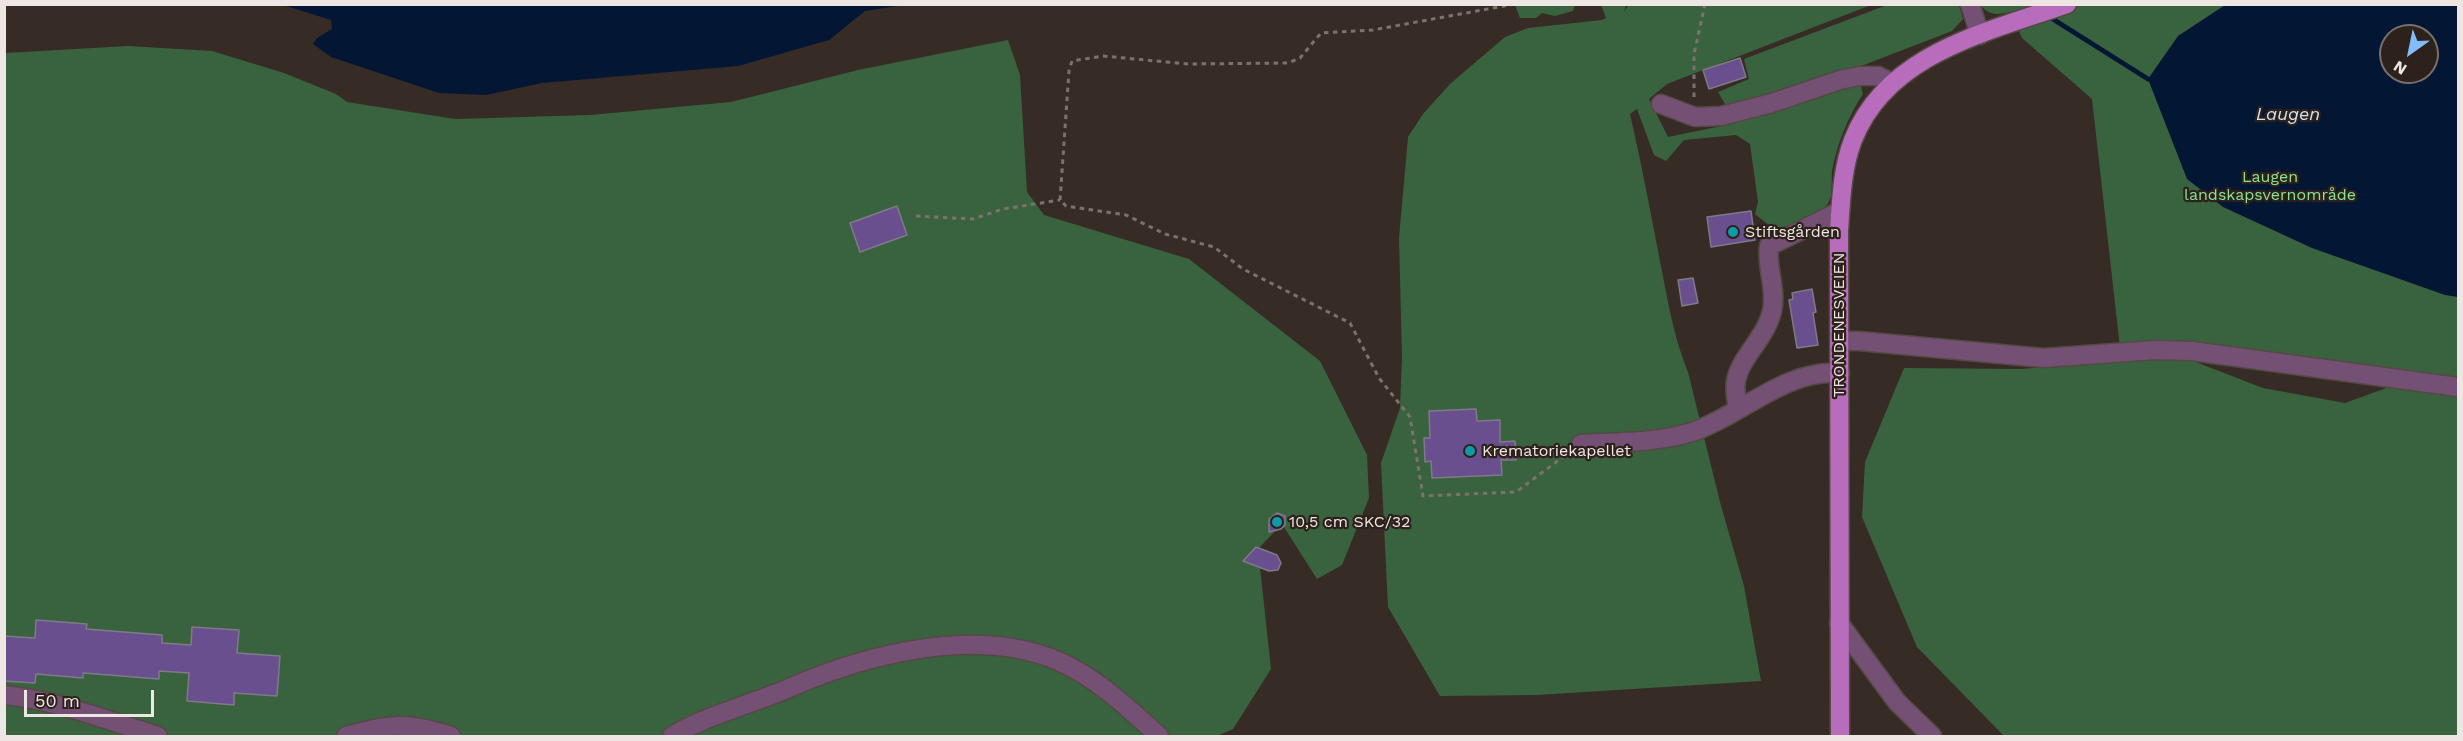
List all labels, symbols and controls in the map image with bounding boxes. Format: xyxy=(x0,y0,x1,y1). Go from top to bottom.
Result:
north arrow xyxy=(2379,24,2439,84)
text: N xyxy=(2390,57,2410,79)
water label: Laugen xyxy=(2256,104,2320,126)
park label: Laugen landskapsvernområde xyxy=(2184,167,2356,205)
place label: Stiftsgården xyxy=(1745,222,1840,242)
marker: Stiftsgården xyxy=(1726,225,1740,239)
street label: TRONDENESVEIEN xyxy=(1829,253,1849,397)
place label: Krematoriekapellet xyxy=(1482,441,1631,461)
marker: Krematoriekapellet xyxy=(1463,444,1477,458)
place label: 10,5 cm SKC/32 xyxy=(1289,512,1410,532)
marker: 10,5 cm SKC/32 xyxy=(1270,515,1284,529)
scale bar xyxy=(27,678,158,716)
text: 50 m xyxy=(35,690,80,711)

